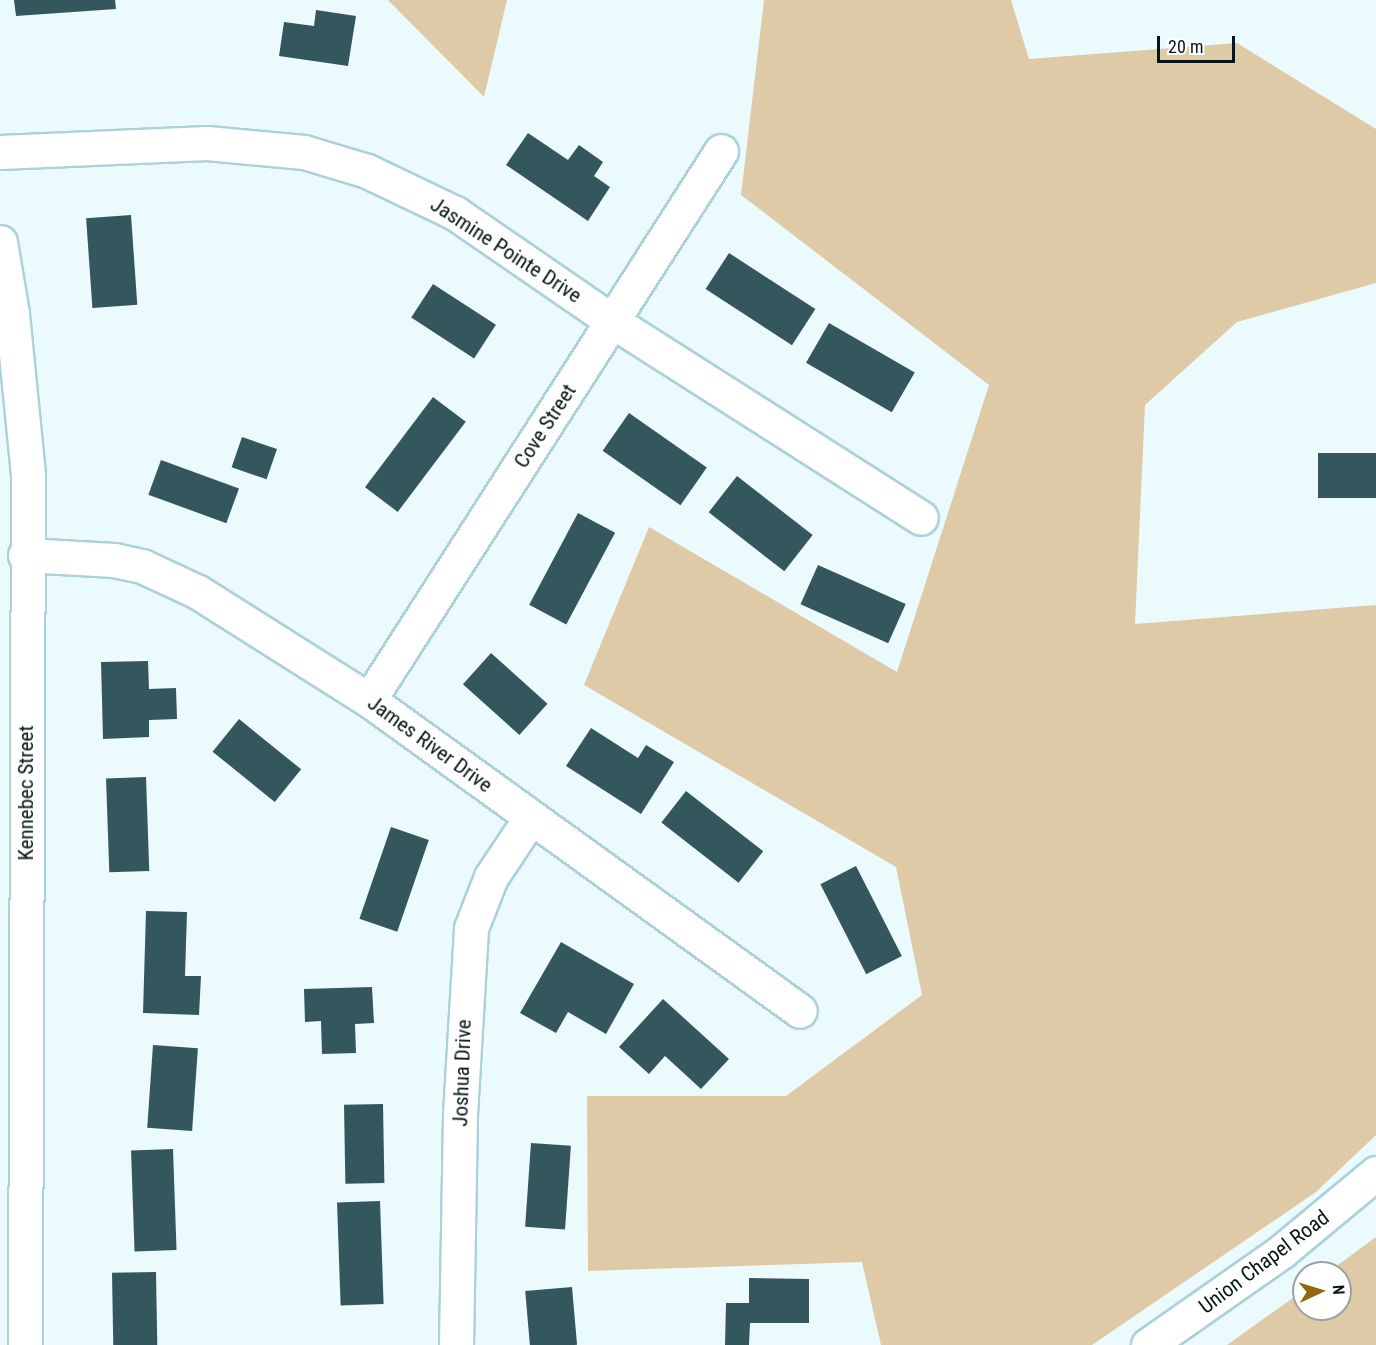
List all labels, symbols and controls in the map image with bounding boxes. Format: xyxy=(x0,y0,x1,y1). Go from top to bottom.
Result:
scale bar xyxy=(1160,24,1238,62)
text: 20 m xyxy=(1168,36,1203,57)
street label: Jasmine Pointe Drive xyxy=(426,192,586,308)
street label: Cove Street xyxy=(509,379,581,473)
street label: James River Drive xyxy=(363,690,497,798)
street label: Kennebec Street xyxy=(13,725,39,861)
street label: Joshua Drive xyxy=(448,1019,476,1127)
street label: Union Chapel Road xyxy=(1194,1205,1334,1319)
north arrow xyxy=(1292,1261,1352,1321)
text: N xyxy=(1329,1284,1348,1295)

